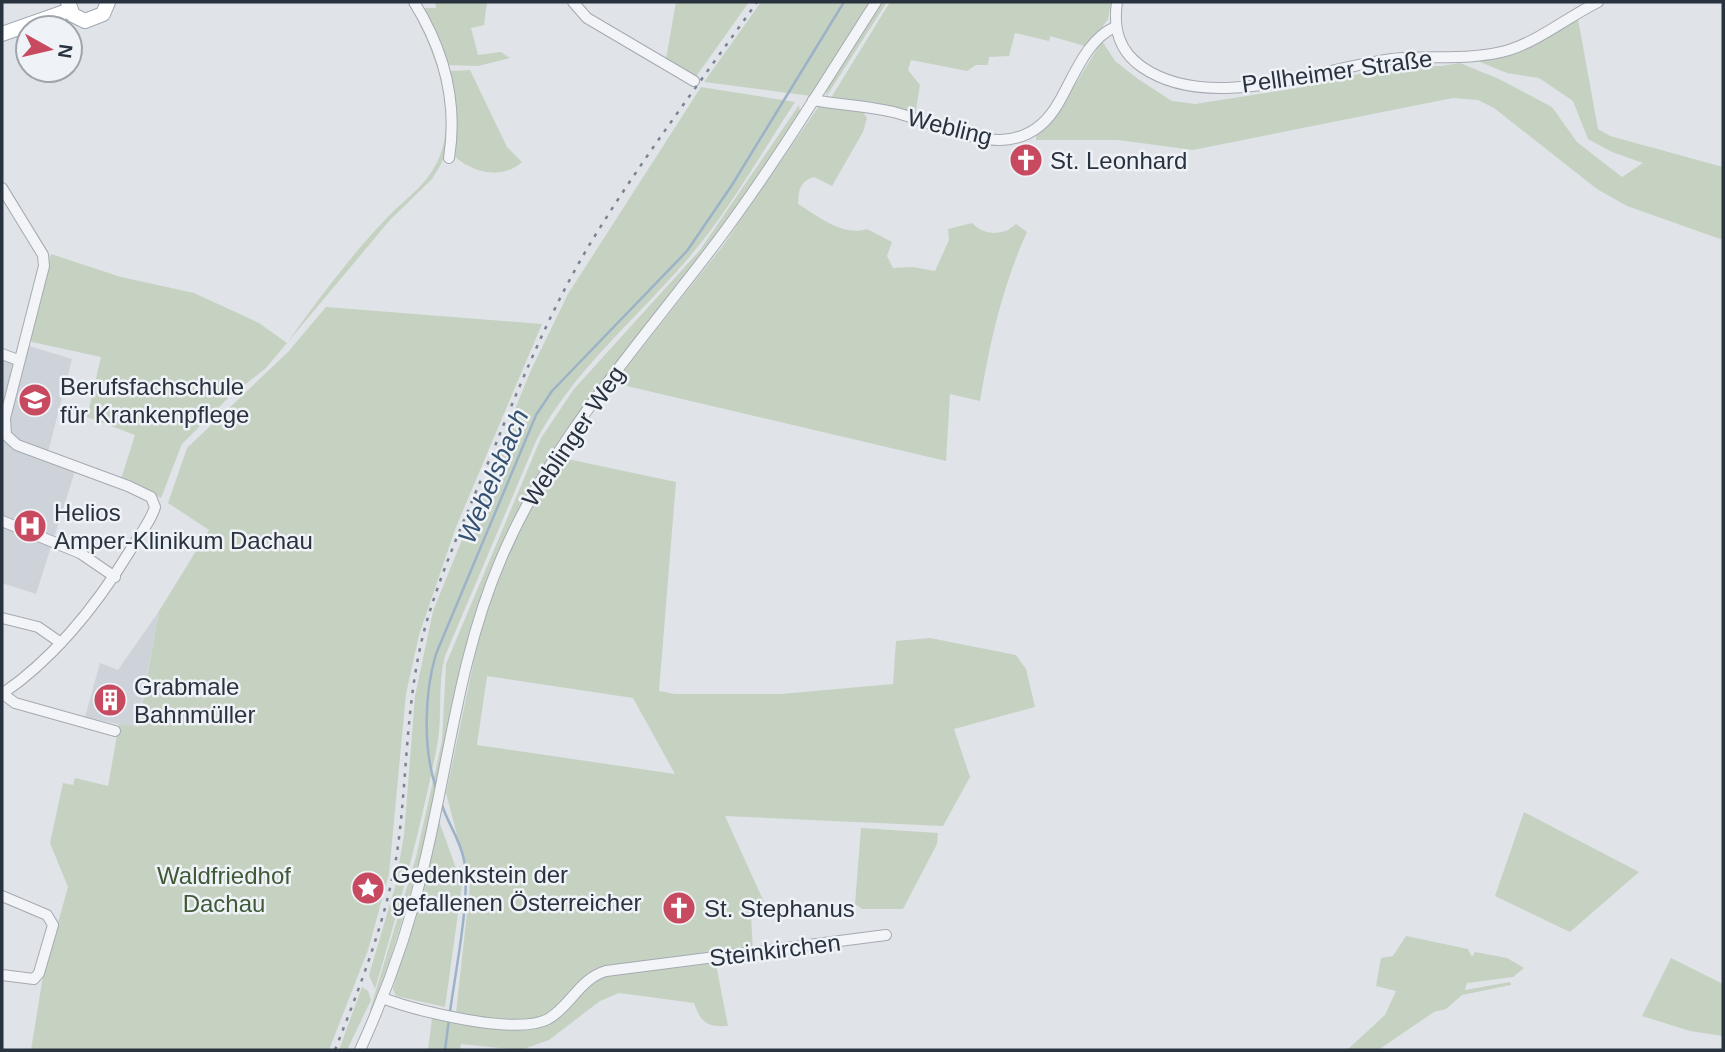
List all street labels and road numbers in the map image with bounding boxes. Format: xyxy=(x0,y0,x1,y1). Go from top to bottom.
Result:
street label: Pellheimer Straße xyxy=(1240,44,1434,98)
street label: Webling xyxy=(905,103,995,151)
street label: Weblinger Weg xyxy=(516,361,630,511)
street label: Steinkirchen xyxy=(708,929,842,971)

